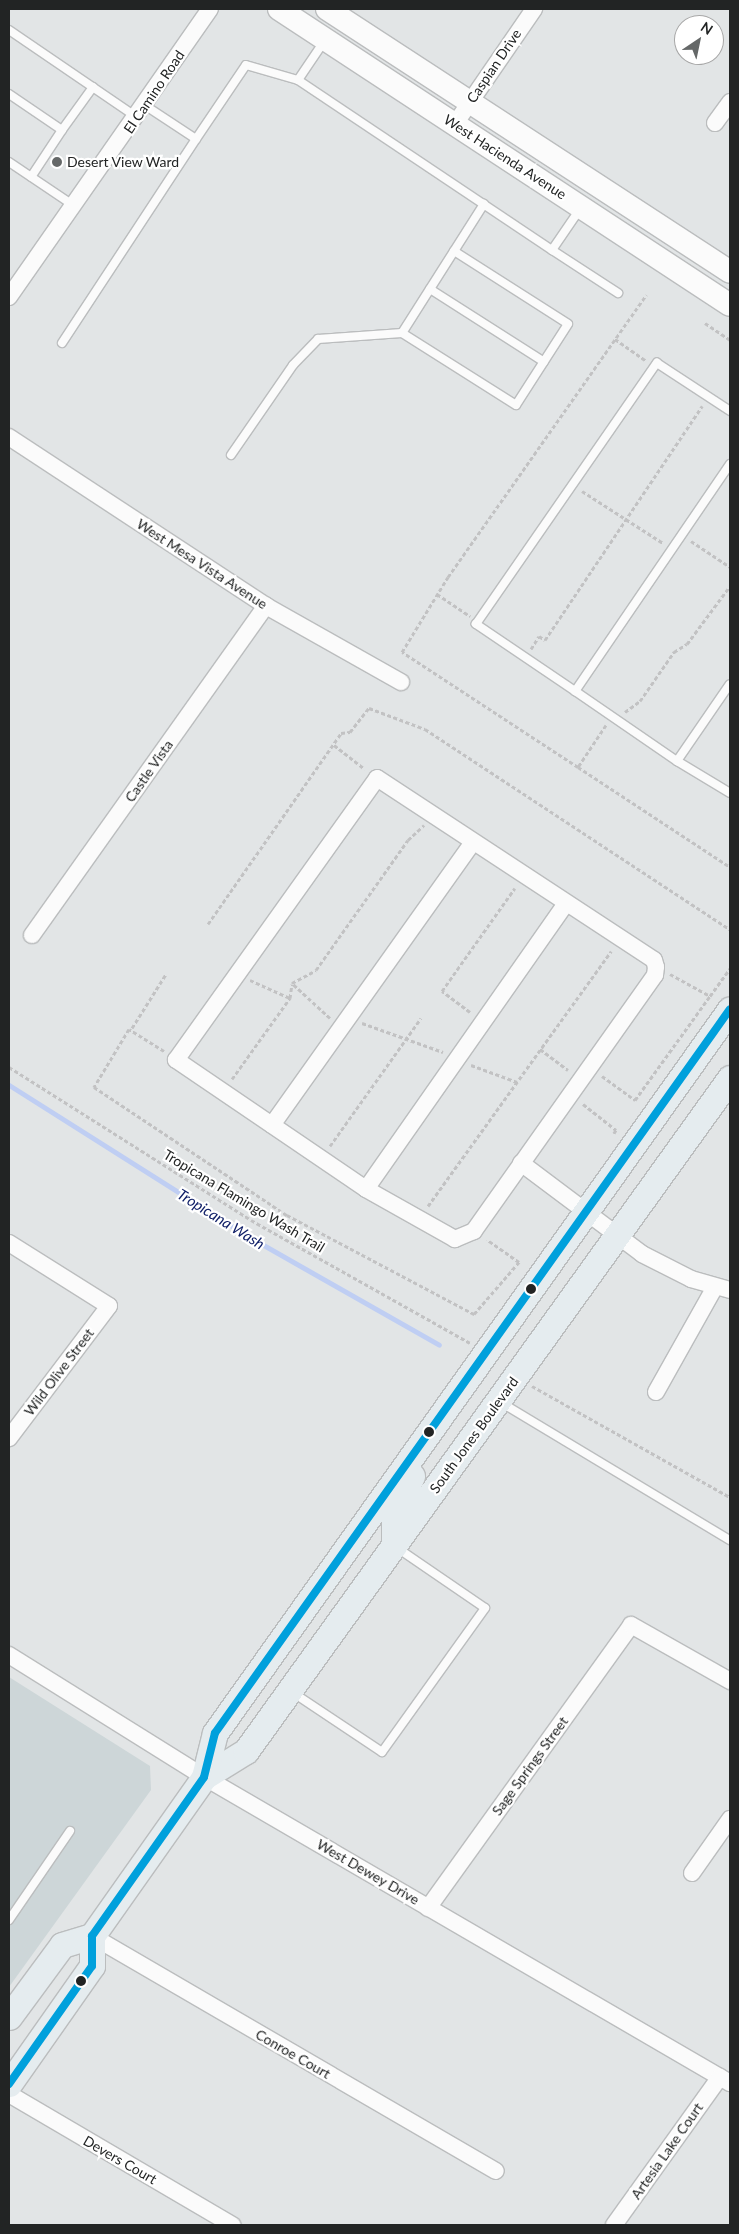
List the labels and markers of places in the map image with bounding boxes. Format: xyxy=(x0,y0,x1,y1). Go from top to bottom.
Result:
place label: Desert View Ward xyxy=(67,154,180,170)
marker: Desert View Ward xyxy=(51,156,63,168)
unlabelled marker xyxy=(526,1284,536,1294)
unlabelled marker xyxy=(424,1427,434,1437)
unlabelled marker xyxy=(76,1976,86,1986)

